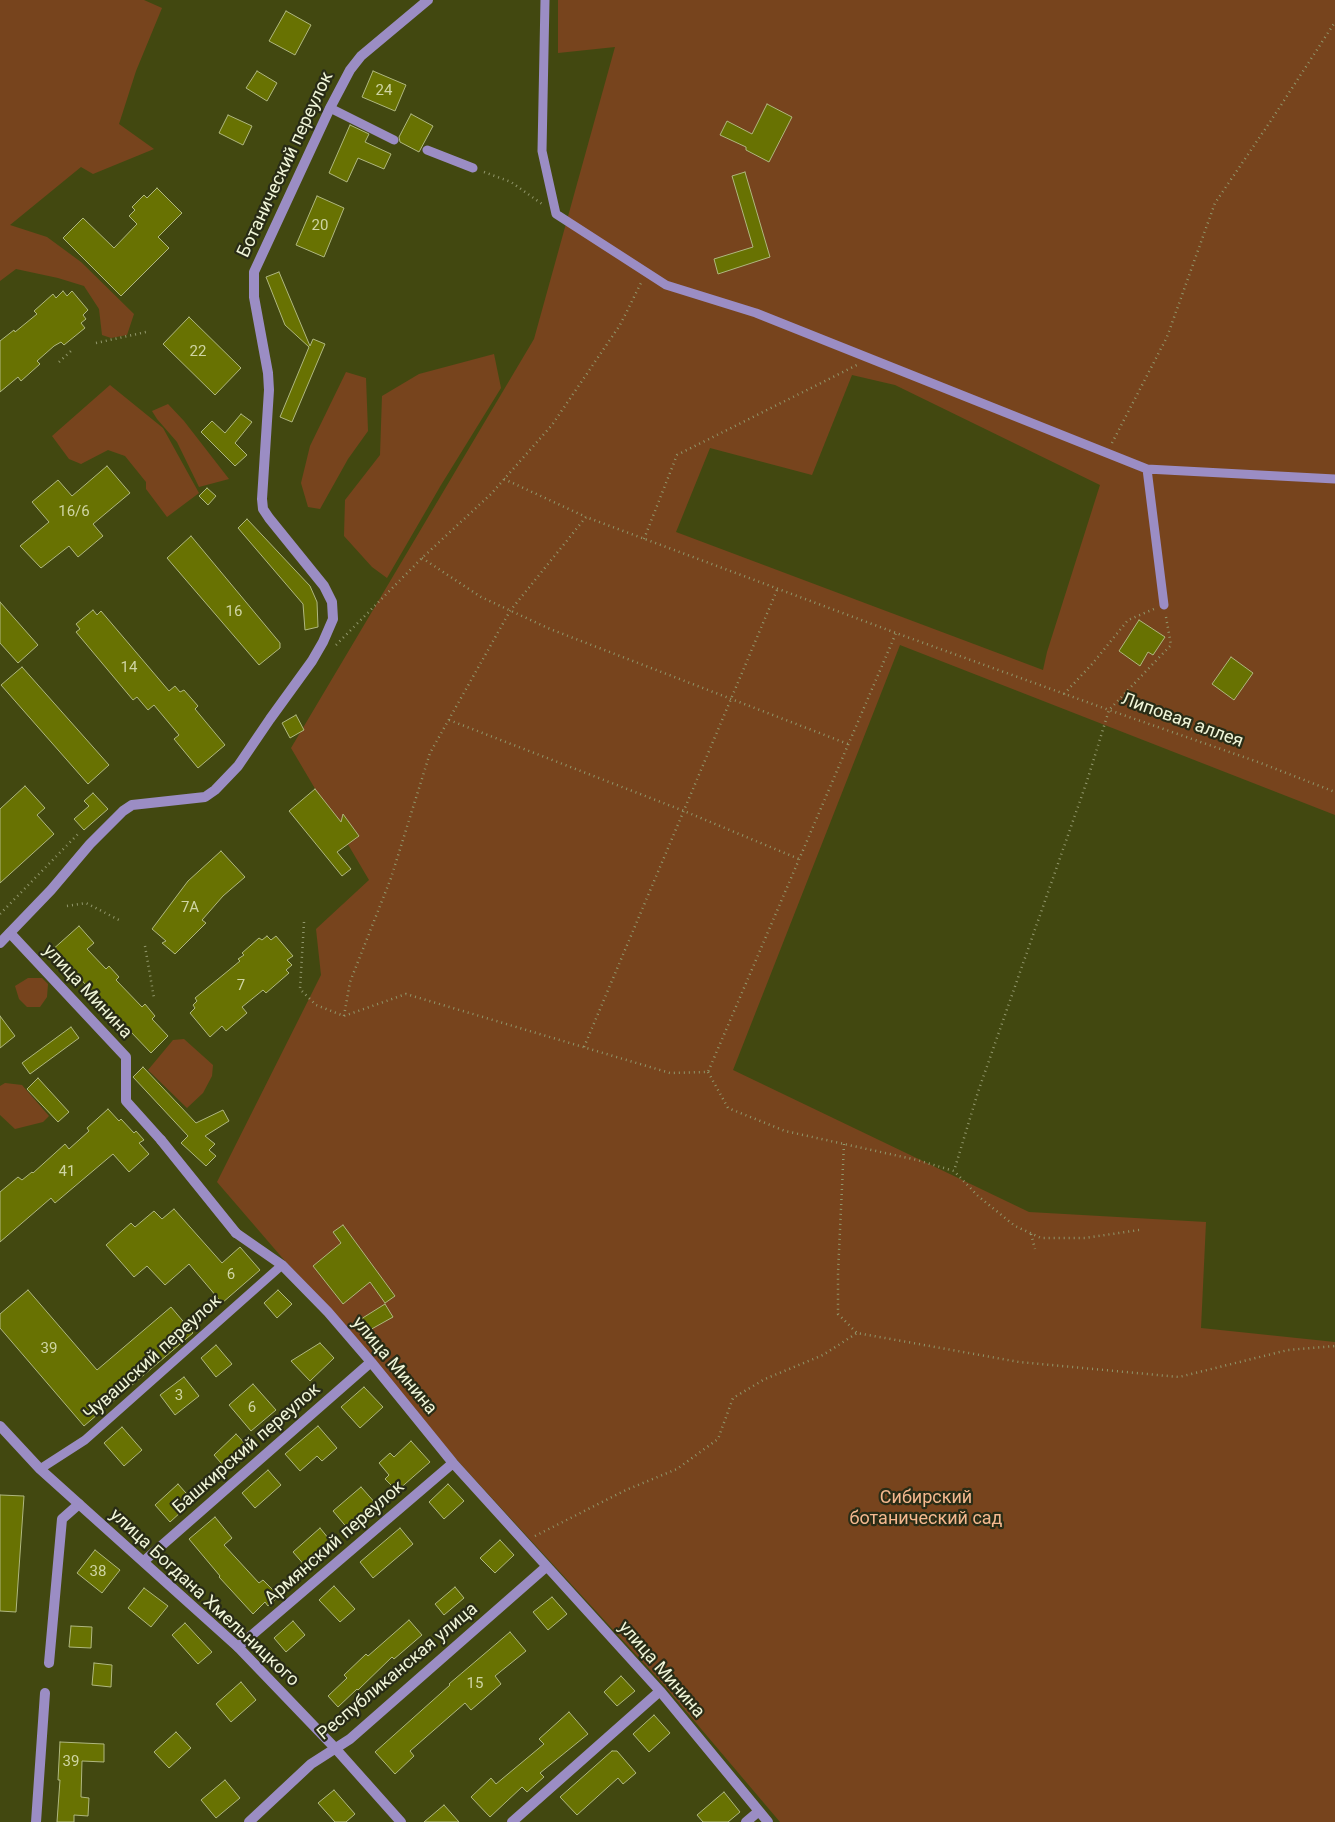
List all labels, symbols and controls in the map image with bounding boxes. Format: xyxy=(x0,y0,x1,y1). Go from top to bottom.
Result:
street label: Ботанический переулок xyxy=(233,69,339,261)
house number: 24 xyxy=(376,82,392,100)
house number: 20 xyxy=(312,217,328,235)
house number: 22 xyxy=(190,343,206,361)
house number: 16/6 xyxy=(58,503,90,521)
house number: 16 xyxy=(226,603,242,621)
house number: 14 xyxy=(121,659,137,677)
street label: Липовая аллея xyxy=(1118,689,1246,753)
house number: 7А xyxy=(181,899,199,917)
street label: улица Минина xyxy=(38,940,136,1044)
house number: 7 xyxy=(237,977,245,995)
house number: 41 xyxy=(59,1163,75,1181)
house number: 6 xyxy=(227,1266,235,1284)
street label: Чувашский переулок xyxy=(80,1290,226,1426)
street label: улица Минина xyxy=(347,1313,441,1419)
house number: 39 xyxy=(41,1340,57,1358)
street label: Башкирский переулок xyxy=(169,1379,325,1519)
house number: 3 xyxy=(175,1387,183,1405)
house number: 6 xyxy=(248,1399,256,1417)
street label: Армянский переулок xyxy=(261,1476,409,1610)
park label: Сибирский ботанический сад xyxy=(850,1487,1002,1530)
street label: улица Богдана Хмельницкого xyxy=(105,1504,303,1692)
house number: 38 xyxy=(90,1563,106,1581)
street label: Республиканская улица xyxy=(314,1599,482,1745)
street label: улица Минина xyxy=(613,1617,709,1723)
house number: 15 xyxy=(467,1675,483,1693)
house number: 39 xyxy=(63,1753,79,1771)

